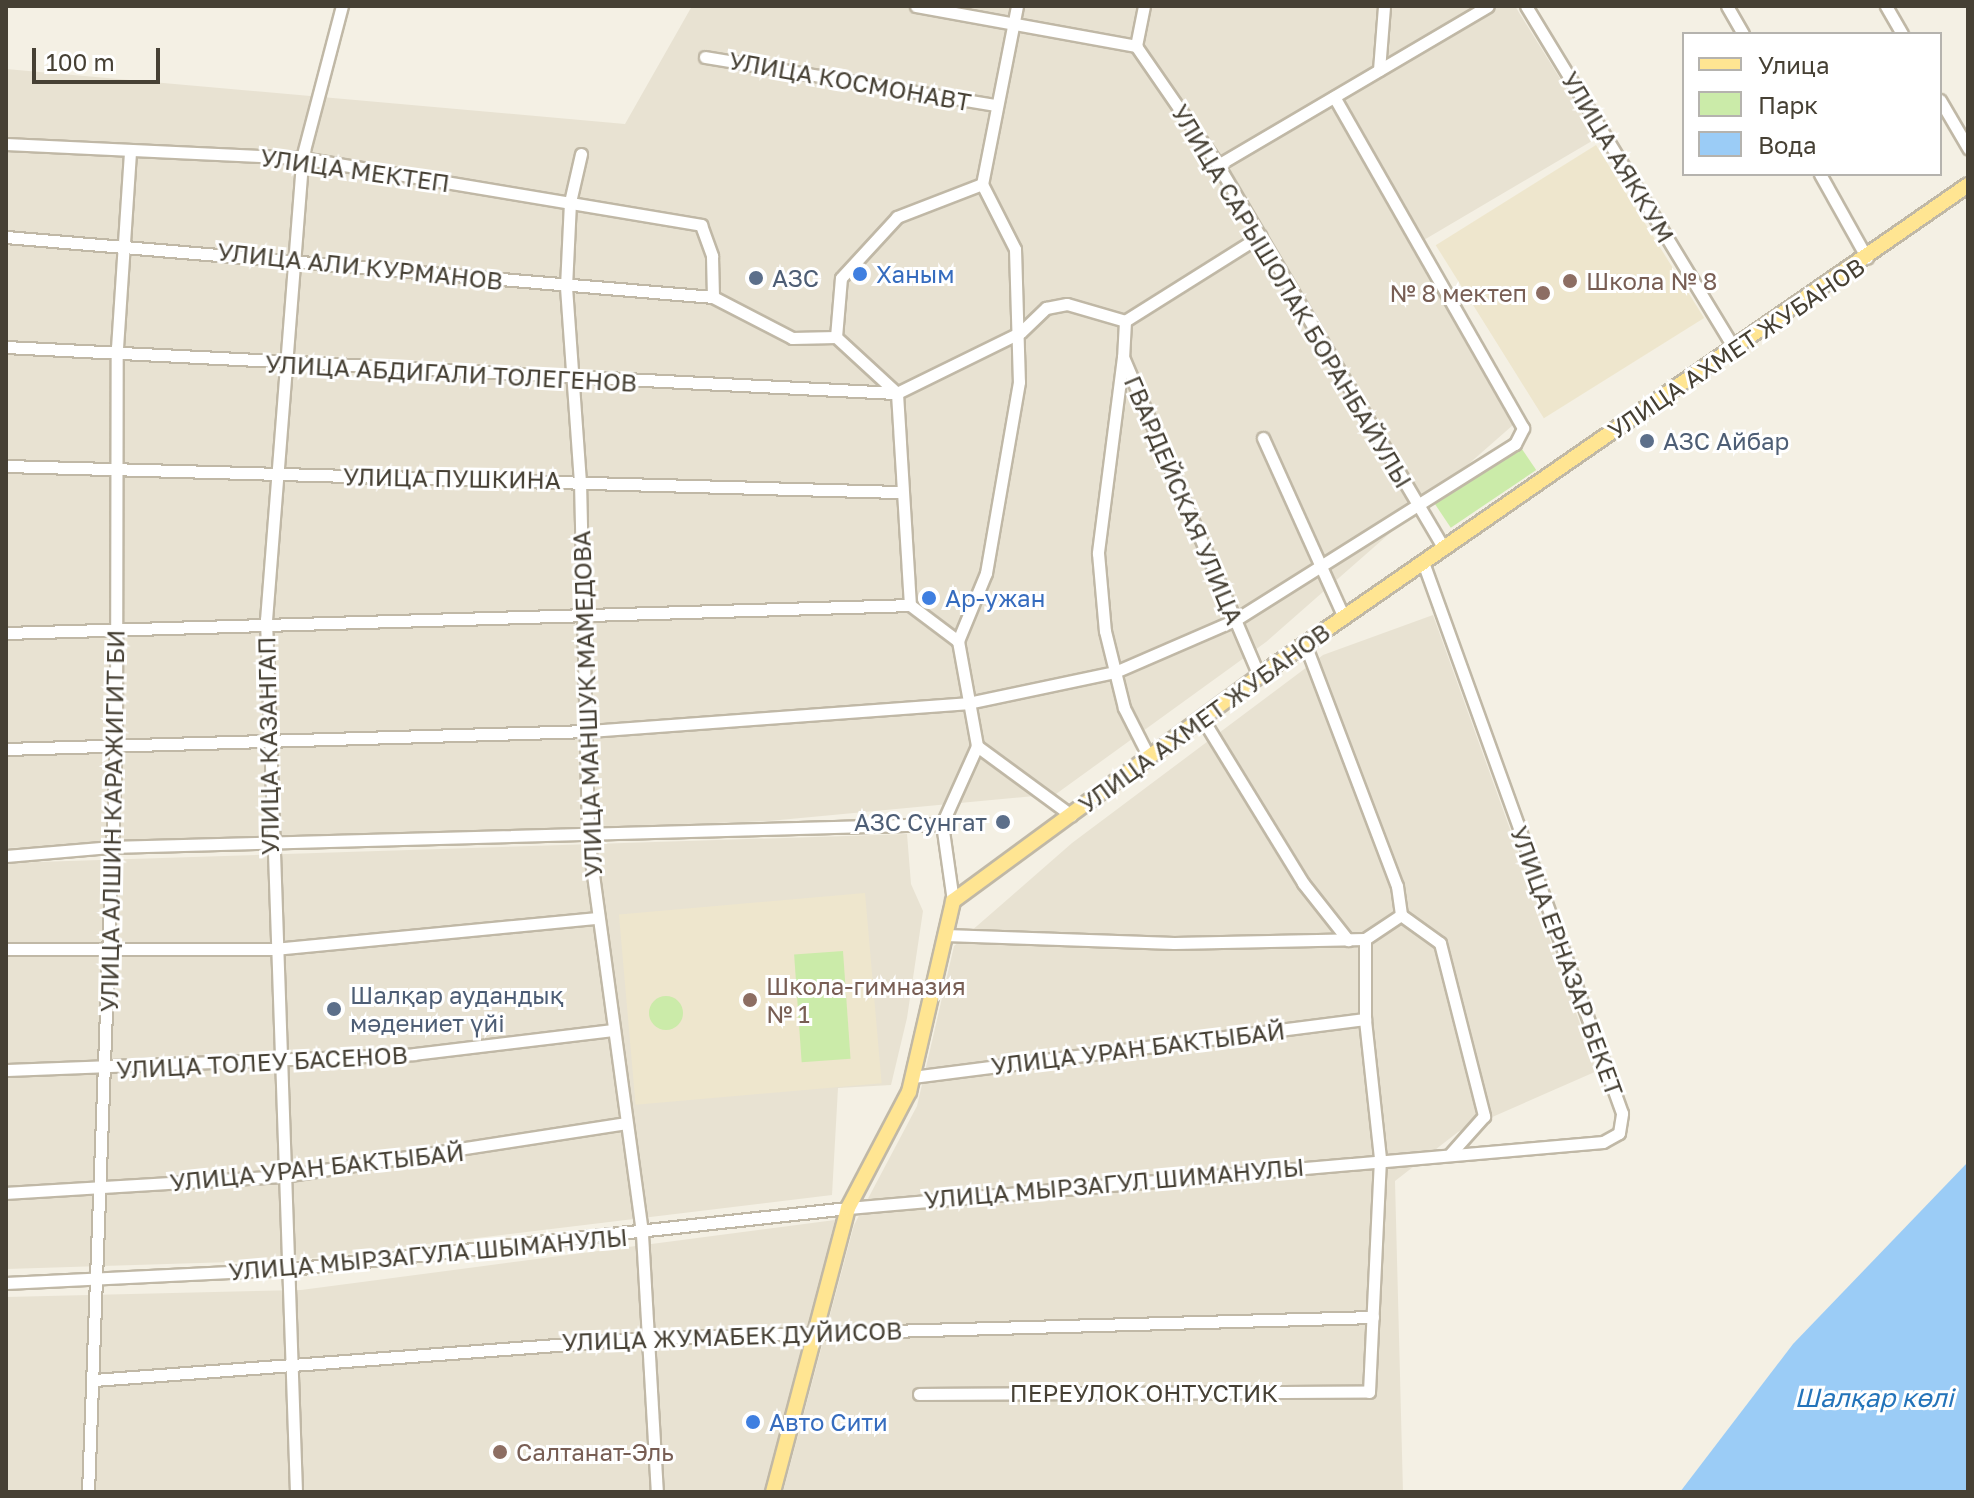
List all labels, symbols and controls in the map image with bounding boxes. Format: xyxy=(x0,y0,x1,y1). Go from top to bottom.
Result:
scale bar xyxy=(36,32,164,82)
legend xyxy=(1682,32,1942,176)
street label: УЛИЦА КОСМОНАВТ xyxy=(727,46,973,116)
text: 100 m xyxy=(46,47,115,76)
text: Улица xyxy=(1758,50,1830,79)
street label: УЛИЦА АЯККУМ xyxy=(1556,66,1680,248)
text: Парк xyxy=(1758,90,1818,119)
street label: УЛИЦА САРЫШОЛАК БОРАНБАЙУЛЫ xyxy=(1166,99,1418,493)
text: Вода xyxy=(1758,130,1817,159)
street label: УЛИЦА МЕКТЕП xyxy=(259,142,451,198)
street label: УЛИЦА АЛИ КУРМАНОВ xyxy=(216,237,504,295)
street label: УЛИЦА АХМЕТ ЖУБАНОВ xyxy=(1602,251,1870,445)
place label: Ханым xyxy=(876,260,955,288)
place label: АЗС xyxy=(772,264,819,292)
marker: Ханым xyxy=(851,265,869,283)
place label: Школа № 8 xyxy=(1586,267,1717,295)
marker: АЗС xyxy=(747,269,765,287)
marker: Школа № 8 xyxy=(1561,272,1579,290)
place label: № 8 мектеп xyxy=(1389,279,1527,307)
marker: № 8 мектеп xyxy=(1534,284,1552,302)
street label: УЛИЦА АБДИГАЛИ ТОЛЕГЕНОВ xyxy=(264,349,638,397)
street label: ГВАРДЕЙСКАЯ УЛИЦА xyxy=(1119,371,1249,629)
place label: АЗС Айбар xyxy=(1663,427,1789,455)
marker: АЗС Айбар xyxy=(1638,432,1656,450)
street label: УЛИЦА ПУШКИНА xyxy=(343,462,561,494)
street label: УЛИЦА МАНШУК МАМЕДОВА xyxy=(567,530,607,878)
place label: Ар-ужан xyxy=(945,584,1045,612)
marker: Ар-ужан xyxy=(920,589,938,607)
street label: УЛИЦА АХМЕТ ЖУБАНОВ xyxy=(1073,617,1335,819)
street label: УЛИЦА АЛШИН КАРАЖИГИТ БИ xyxy=(94,630,130,1012)
street label: УЛИЦА КАЗАНГАП xyxy=(252,637,284,855)
place label: АЗС Сунгат xyxy=(854,808,987,836)
marker: АЗС Сунгат xyxy=(994,813,1012,831)
street label: УЛИЦА ЕРНАЗАР БЕКЕТ xyxy=(1505,822,1629,1100)
place label: Школа-гимназия № 1 xyxy=(766,972,966,1028)
place label: Шалқар аудандық мәдениет үйі xyxy=(350,981,564,1037)
marker: Школа-гимназия № 1 xyxy=(741,991,759,1009)
marker: Шалқар аудандық мәдениет үйі xyxy=(325,1000,343,1018)
street label: УЛИЦА УРАН БАКТЫБАЙ xyxy=(989,1016,1287,1080)
street label: УЛИЦА ТОЛЕУ БАСЕНОВ xyxy=(116,1040,408,1084)
street label: УЛИЦА УРАН БАКТЫБАЙ xyxy=(168,1137,466,1197)
street label: УЛИЦА МЫРЗАГУЛ ШИМАНУЛЫ xyxy=(923,1152,1305,1214)
street label: УЛИЦА МЫРЗАГУЛА ШЫМАНУЛЫ xyxy=(227,1222,629,1286)
street label: УЛИЦА ЖУМАБЕК ДУЙИСОВ xyxy=(561,1316,903,1356)
street label: ПЕРЕУЛОК ОНТУСТИК xyxy=(1010,1379,1278,1407)
water label: Шалқар көлі xyxy=(1794,1382,1954,1414)
place label: Авто Сити xyxy=(769,1408,888,1436)
marker: Авто Сити xyxy=(744,1413,762,1431)
place label: Салтанат-Эль xyxy=(516,1438,674,1466)
marker: Салтанат-Эль xyxy=(491,1443,509,1461)

